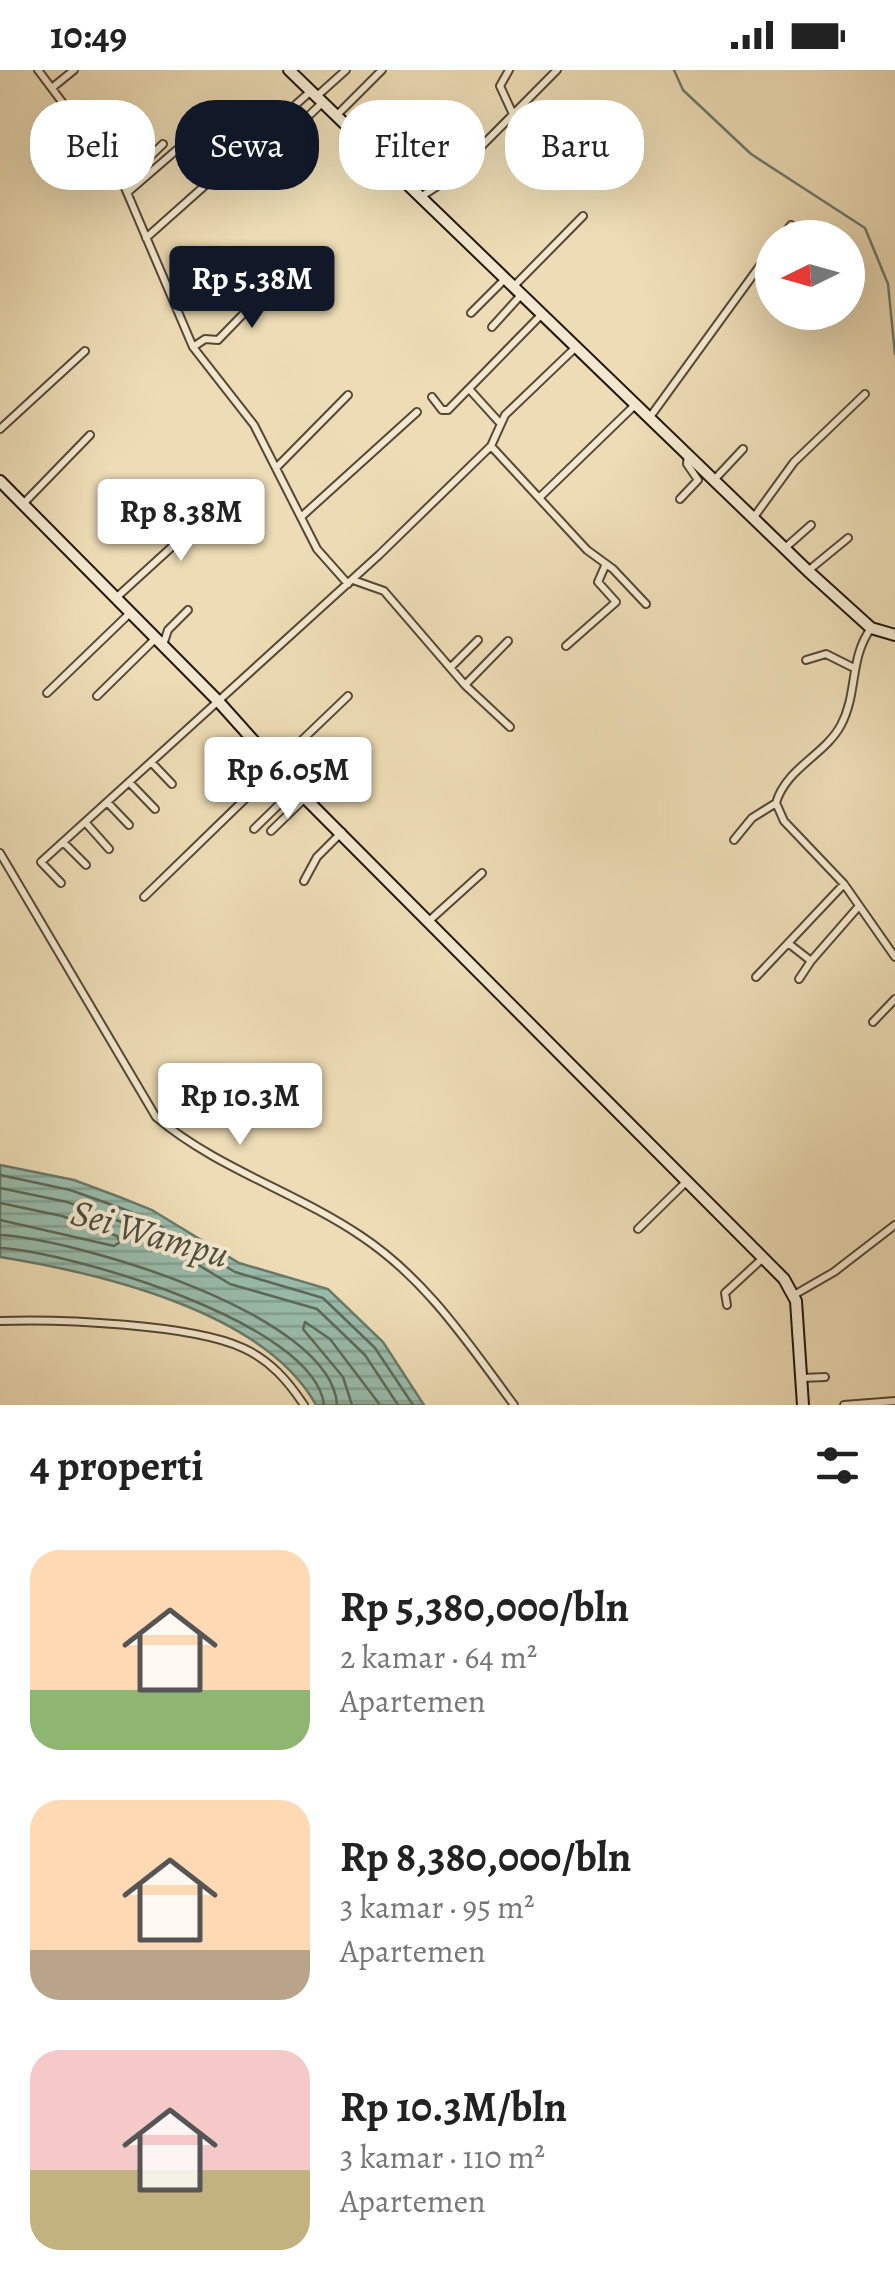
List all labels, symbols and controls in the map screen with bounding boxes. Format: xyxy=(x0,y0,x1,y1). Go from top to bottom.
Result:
text: 10:49 xyxy=(50,9,127,61)
chip: Beli xyxy=(30,100,155,190)
chip: Sewa xyxy=(175,100,319,190)
chip: Filter xyxy=(339,100,485,190)
chip: Baru xyxy=(505,100,644,190)
north arrow xyxy=(755,220,865,330)
map controls xyxy=(755,220,865,330)
pin: Rp 5.38M xyxy=(149,246,355,331)
text: Rp 5.38M xyxy=(191,256,313,300)
pin: Rp 8.38M xyxy=(78,479,284,564)
text: Rp 8.38M xyxy=(120,489,242,533)
pin: Rp 6.05M xyxy=(185,737,391,822)
text: Rp 6.05M xyxy=(226,747,350,791)
pin: Rp 10.3M xyxy=(137,1063,343,1148)
text: Rp 10.3M xyxy=(180,1073,300,1117)
water label: Sei Wampu xyxy=(65,1186,235,1280)
text: 4 properti xyxy=(30,1437,204,1494)
icon: filters xyxy=(810,1438,865,1493)
text: Rp 5,380,000/bln xyxy=(340,1578,629,1635)
icon: home xyxy=(110,1590,230,1710)
text: 2 kamar · 64 m² xyxy=(340,1635,537,1679)
text: Apartemen xyxy=(340,1679,486,1723)
text: Rp 8,380,000/bln xyxy=(340,1828,631,1885)
icon: home xyxy=(110,1840,230,1960)
text: 3 kamar · 95 m² xyxy=(340,1885,534,1929)
text: Apartemen xyxy=(340,1929,486,1973)
text: Rp 10.3M/bln xyxy=(340,2078,567,2135)
icon: home xyxy=(110,2090,230,2210)
text: 3 kamar · 110 m² xyxy=(340,2135,545,2179)
text: Apartemen xyxy=(340,2179,486,2223)

